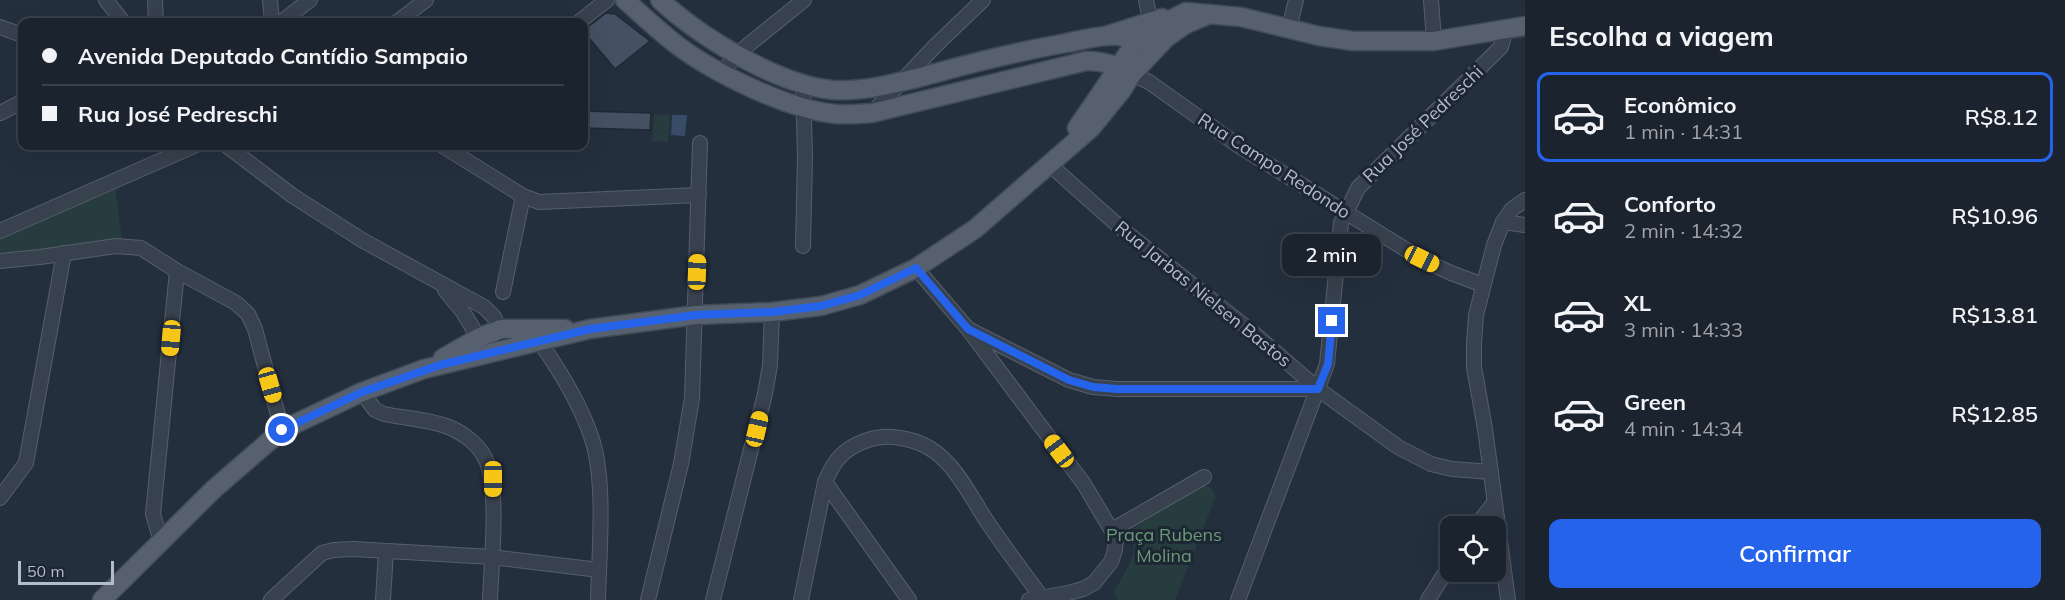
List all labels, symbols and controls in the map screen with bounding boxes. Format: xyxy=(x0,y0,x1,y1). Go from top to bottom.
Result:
text: Escolha a viagem xyxy=(1549,19,1774,53)
text: Avenida Deputado Cantídio Sampaio xyxy=(78,42,468,70)
street label: Rua José Pedreschi xyxy=(1358,60,1488,187)
icon: car xyxy=(1552,90,1606,144)
text: Econômico xyxy=(1624,91,1737,119)
text: Rua José Pedreschi xyxy=(78,100,278,128)
text: R$8.12 xyxy=(1965,103,2038,131)
street label: Rua Campo Redondo xyxy=(1194,108,1355,224)
text: 1 min · 14:31 xyxy=(1624,119,1743,144)
icon: car xyxy=(1552,189,1606,243)
text: Conforto xyxy=(1624,190,1716,218)
text: R$10.96 xyxy=(1951,202,2038,230)
street label: Rua Jarbas Nielsen Bastos xyxy=(1111,215,1296,372)
text: 2 min · 14:32 xyxy=(1624,218,1743,243)
callout: 2 min xyxy=(1282,234,1382,276)
text: 2 min xyxy=(1306,242,1357,267)
car xyxy=(1402,243,1442,275)
car xyxy=(687,254,707,290)
icon: car xyxy=(1552,288,1606,342)
text: XL xyxy=(1624,289,1651,317)
text: R$13.81 xyxy=(1951,301,2038,329)
route end xyxy=(1318,307,1345,334)
text: 3 min · 14:33 xyxy=(1624,317,1743,342)
car xyxy=(160,319,182,357)
car xyxy=(256,365,284,405)
icon: car xyxy=(1552,387,1606,441)
text: Green xyxy=(1624,388,1686,416)
text: R$12.85 xyxy=(1951,400,2038,428)
car xyxy=(744,409,770,449)
route start xyxy=(268,416,295,443)
text: 4 min · 14:34 xyxy=(1624,416,1743,441)
car xyxy=(1041,431,1077,471)
car xyxy=(484,461,502,497)
map controls xyxy=(1440,516,1506,582)
button: locate xyxy=(1440,516,1506,582)
button: Confirmar xyxy=(1549,519,2041,588)
park label: Praça Rubens Molina xyxy=(1106,523,1222,567)
scale bar xyxy=(18,558,114,586)
text: 50 m xyxy=(27,561,64,581)

